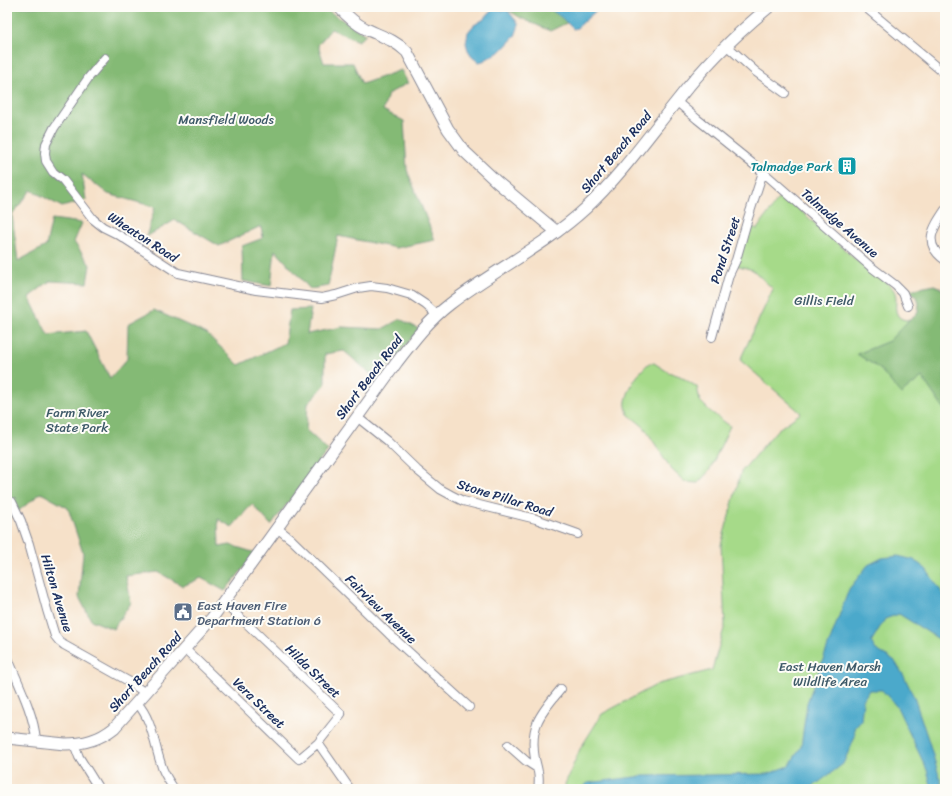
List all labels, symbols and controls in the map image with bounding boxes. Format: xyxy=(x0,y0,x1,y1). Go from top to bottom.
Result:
street label: Short Beach Road xyxy=(575,105,658,198)
park label: Mansfield Woods xyxy=(178,108,274,131)
place label: Talmadge Park xyxy=(750,155,833,178)
building icon: Talmadge Park xyxy=(836,155,858,177)
street label: Talmadge Avenue xyxy=(796,182,884,264)
street label: Wheaton Road xyxy=(103,205,184,269)
street label: Pond Street xyxy=(703,213,747,287)
park label: Gillis Field xyxy=(794,289,855,312)
street label: Short Beach Road xyxy=(329,329,409,424)
park label: Farm River State Park xyxy=(46,401,108,439)
street label: Stone Pillar Road xyxy=(454,472,557,524)
street label: Hilton Avenue xyxy=(34,551,80,635)
street label: Fairview Avenue xyxy=(340,568,423,650)
place label: East Haven Fire Department Station 6 xyxy=(197,594,321,632)
public building icon: East Haven Fire Department Station 6 xyxy=(172,601,194,623)
street label: Short Beach Road xyxy=(103,626,188,717)
street label: Hilda Street xyxy=(280,638,347,704)
park label: East Haven Marsh Wildlife Area xyxy=(779,655,881,693)
street label: Vera Street xyxy=(227,672,291,735)

